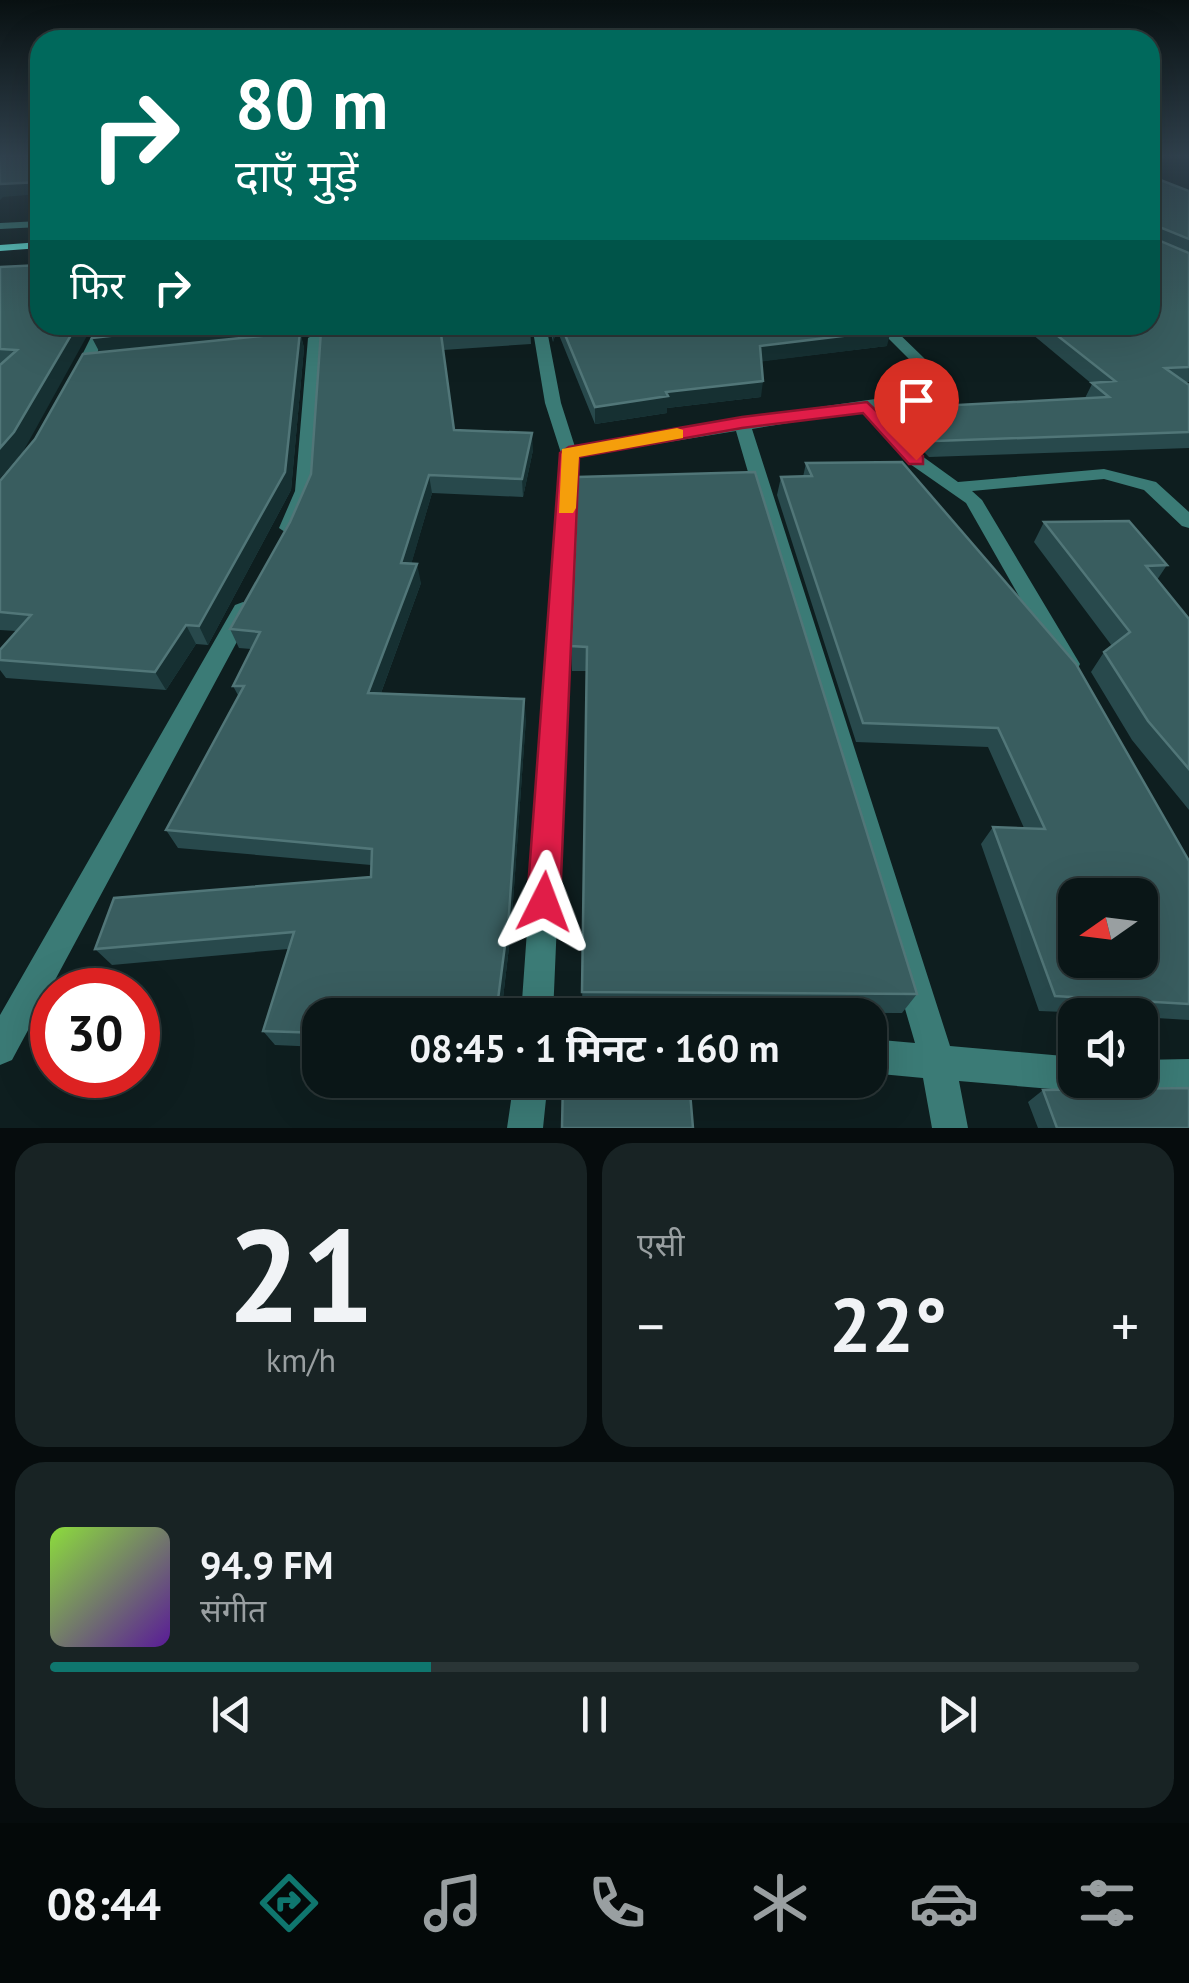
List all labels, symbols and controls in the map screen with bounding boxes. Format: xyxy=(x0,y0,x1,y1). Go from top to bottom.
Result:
text: 80 m xyxy=(235,58,388,148)
icon: right xyxy=(70,70,200,200)
text: दाएँ मुड़ें xyxy=(235,146,358,204)
text: फिर xyxy=(70,260,125,309)
icon: right xyxy=(145,260,200,315)
pin xyxy=(874,358,959,461)
icon: arrive xyxy=(889,373,944,428)
position arrow xyxy=(492,850,596,954)
north arrow xyxy=(1058,878,1158,978)
map controls xyxy=(1058,878,1158,1098)
speed limit sign: 30 xyxy=(30,968,160,1098)
button: sound xyxy=(1058,998,1158,1098)
text: 08:45 · 1 मिनट · 160 m xyxy=(410,1023,779,1072)
text: 21 xyxy=(227,1190,375,1358)
text: एसी xyxy=(637,1223,685,1265)
text: 22° xyxy=(829,1276,947,1373)
text: − xyxy=(637,1290,665,1361)
text: + xyxy=(1111,1290,1139,1361)
text: km/h xyxy=(266,1339,336,1381)
text: 94.9 FM xyxy=(200,1540,333,1589)
text: संगीत xyxy=(200,1589,266,1631)
icon: previous xyxy=(204,1687,259,1742)
icon: pause xyxy=(567,1687,622,1742)
icon: next xyxy=(930,1687,985,1742)
icon: directions xyxy=(254,1868,324,1938)
icon: music xyxy=(418,1868,488,1938)
icon: phone xyxy=(582,1868,652,1938)
icon: climate xyxy=(745,1868,815,1938)
icon: car xyxy=(909,1868,979,1938)
icon: filters xyxy=(1072,1868,1142,1938)
text: 08:44 xyxy=(47,1874,161,1932)

